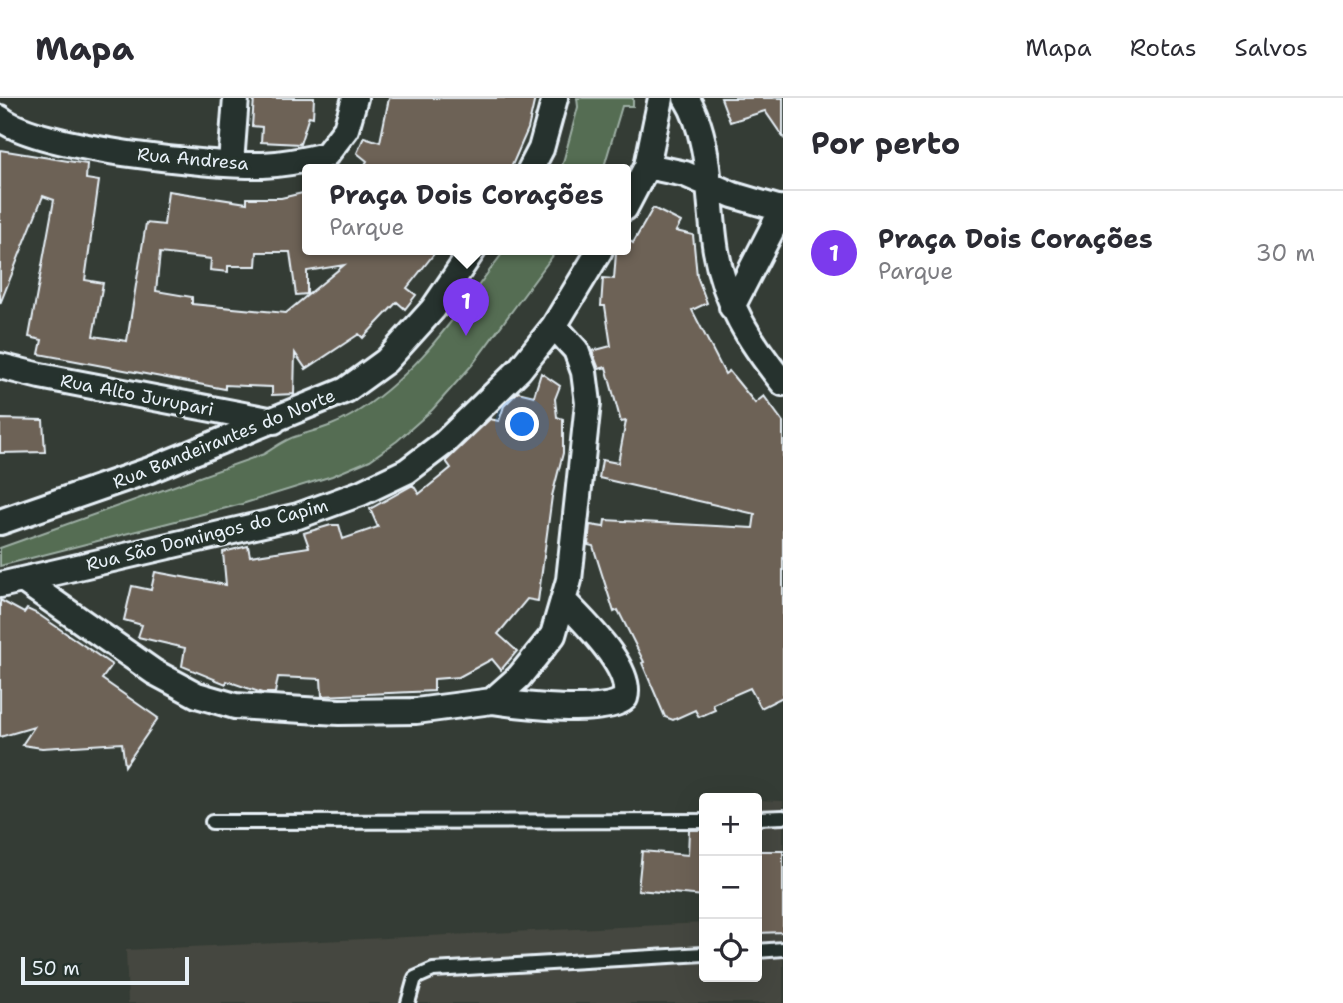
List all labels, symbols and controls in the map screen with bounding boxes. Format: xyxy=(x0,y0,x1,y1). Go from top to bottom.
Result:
text: Mapa xyxy=(35,26,134,71)
text: Mapa xyxy=(1025,32,1092,64)
text: Rotas xyxy=(1130,32,1197,64)
text: Salvos xyxy=(1235,32,1308,64)
text: Por perto xyxy=(811,123,960,164)
street label: Rua Andresa xyxy=(136,142,250,176)
popup xyxy=(302,164,631,255)
text: Praça Dois Corações xyxy=(329,177,604,212)
text: Parque xyxy=(329,212,404,242)
text: Praça Dois Corações xyxy=(878,221,1153,256)
text: 1 xyxy=(829,238,839,268)
text: 30 m xyxy=(1256,238,1315,268)
text: Parque xyxy=(878,256,953,286)
pin: 1 xyxy=(443,278,489,336)
street label: Rua Alto Jurupari xyxy=(58,368,216,422)
street label: Rua Bandeirantes do Norte xyxy=(109,383,339,495)
your location xyxy=(505,407,539,441)
street label: Rua São Domingos do Capim xyxy=(84,493,330,577)
map controls xyxy=(699,793,762,982)
button: + xyxy=(699,793,762,856)
button: − xyxy=(699,856,762,919)
button: locate xyxy=(699,919,762,982)
scale bar xyxy=(21,954,189,986)
text: 50 m xyxy=(32,956,80,981)

